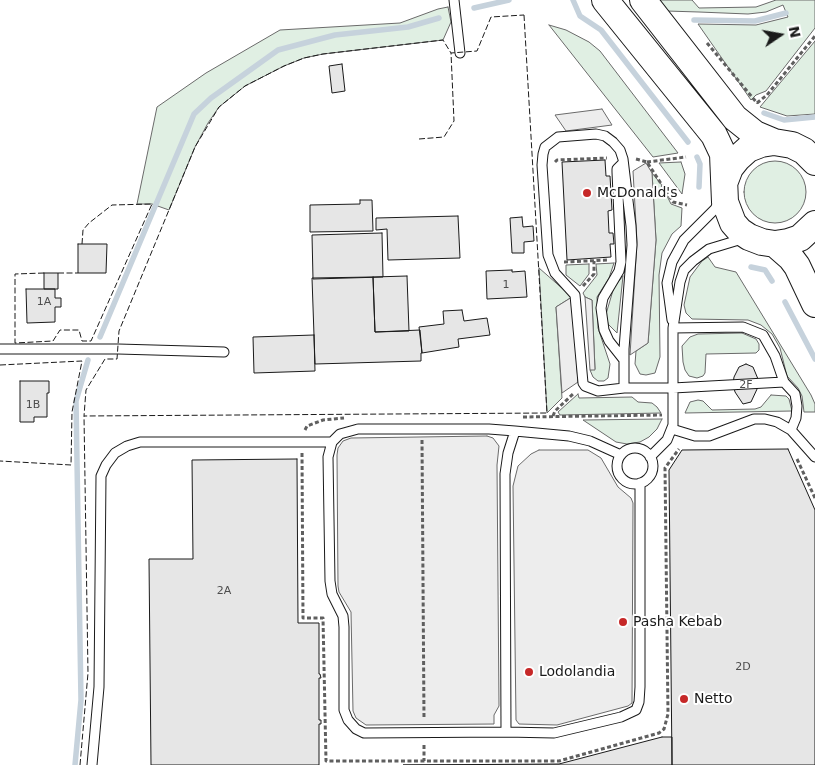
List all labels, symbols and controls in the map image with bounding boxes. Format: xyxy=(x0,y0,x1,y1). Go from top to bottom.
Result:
north arrow xyxy=(755,10,805,60)
text: N xyxy=(786,24,804,39)
place label: McDonald's xyxy=(597,185,677,201)
marker: McDonald's xyxy=(581,187,593,199)
house number: 1 xyxy=(503,278,509,292)
house number: 1A xyxy=(37,295,51,309)
house number: 2F xyxy=(739,378,753,392)
house number: 1B xyxy=(26,398,40,412)
house number: 2A xyxy=(217,584,231,598)
place label: Pasha Kebab xyxy=(633,614,722,630)
marker: Pasha Kebab xyxy=(617,616,629,628)
house number: 2D xyxy=(735,660,751,674)
place label: Lodolandia xyxy=(539,664,615,680)
marker: Lodolandia xyxy=(523,666,535,678)
place label: Netto xyxy=(694,691,733,707)
marker: Netto xyxy=(678,693,690,705)

